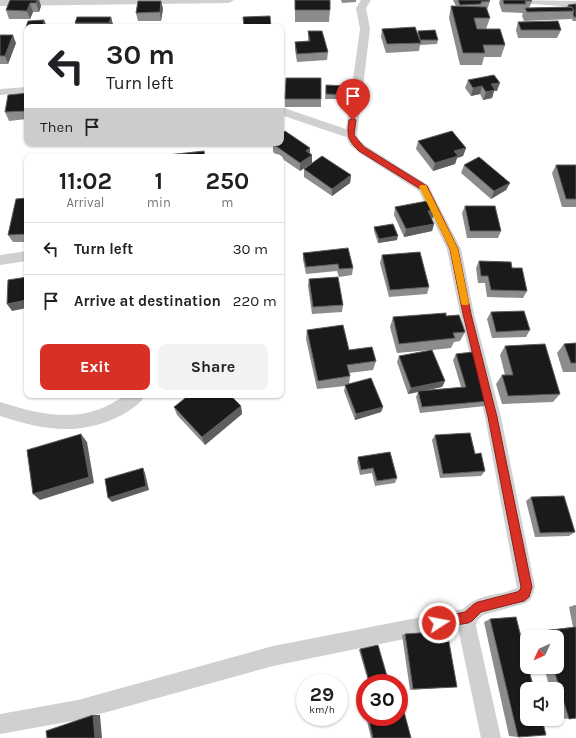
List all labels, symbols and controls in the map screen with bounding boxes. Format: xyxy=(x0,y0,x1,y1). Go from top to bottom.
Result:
text: 30 m xyxy=(106,38,175,71)
icon: left xyxy=(40,40,92,92)
text: Turn left xyxy=(106,72,174,94)
pin xyxy=(336,79,370,120)
icon: arrive xyxy=(342,85,364,107)
icon: arrive xyxy=(81,116,103,138)
text: Then xyxy=(40,118,73,136)
text: 11:02 xyxy=(59,167,112,195)
text: 1 xyxy=(155,167,163,195)
text: 250 xyxy=(206,167,249,195)
text: Arrival xyxy=(66,195,104,210)
text: min xyxy=(147,195,171,210)
text: m xyxy=(221,195,233,210)
icon: left xyxy=(40,238,62,260)
text: Turn left xyxy=(74,240,133,258)
text: 30 m xyxy=(233,240,268,258)
icon: arrive xyxy=(40,290,62,312)
text: Arrive at destination xyxy=(74,292,221,310)
text: 220 m xyxy=(233,292,277,310)
button: Exit xyxy=(40,344,150,390)
button: Share xyxy=(158,344,268,390)
position arrow xyxy=(418,602,460,644)
north arrow xyxy=(520,630,564,674)
map controls xyxy=(520,630,564,726)
speed limit sign: 30 xyxy=(356,674,408,726)
button: sound xyxy=(520,682,564,726)
text: 29 xyxy=(310,683,334,706)
text: km/h xyxy=(309,704,335,716)

